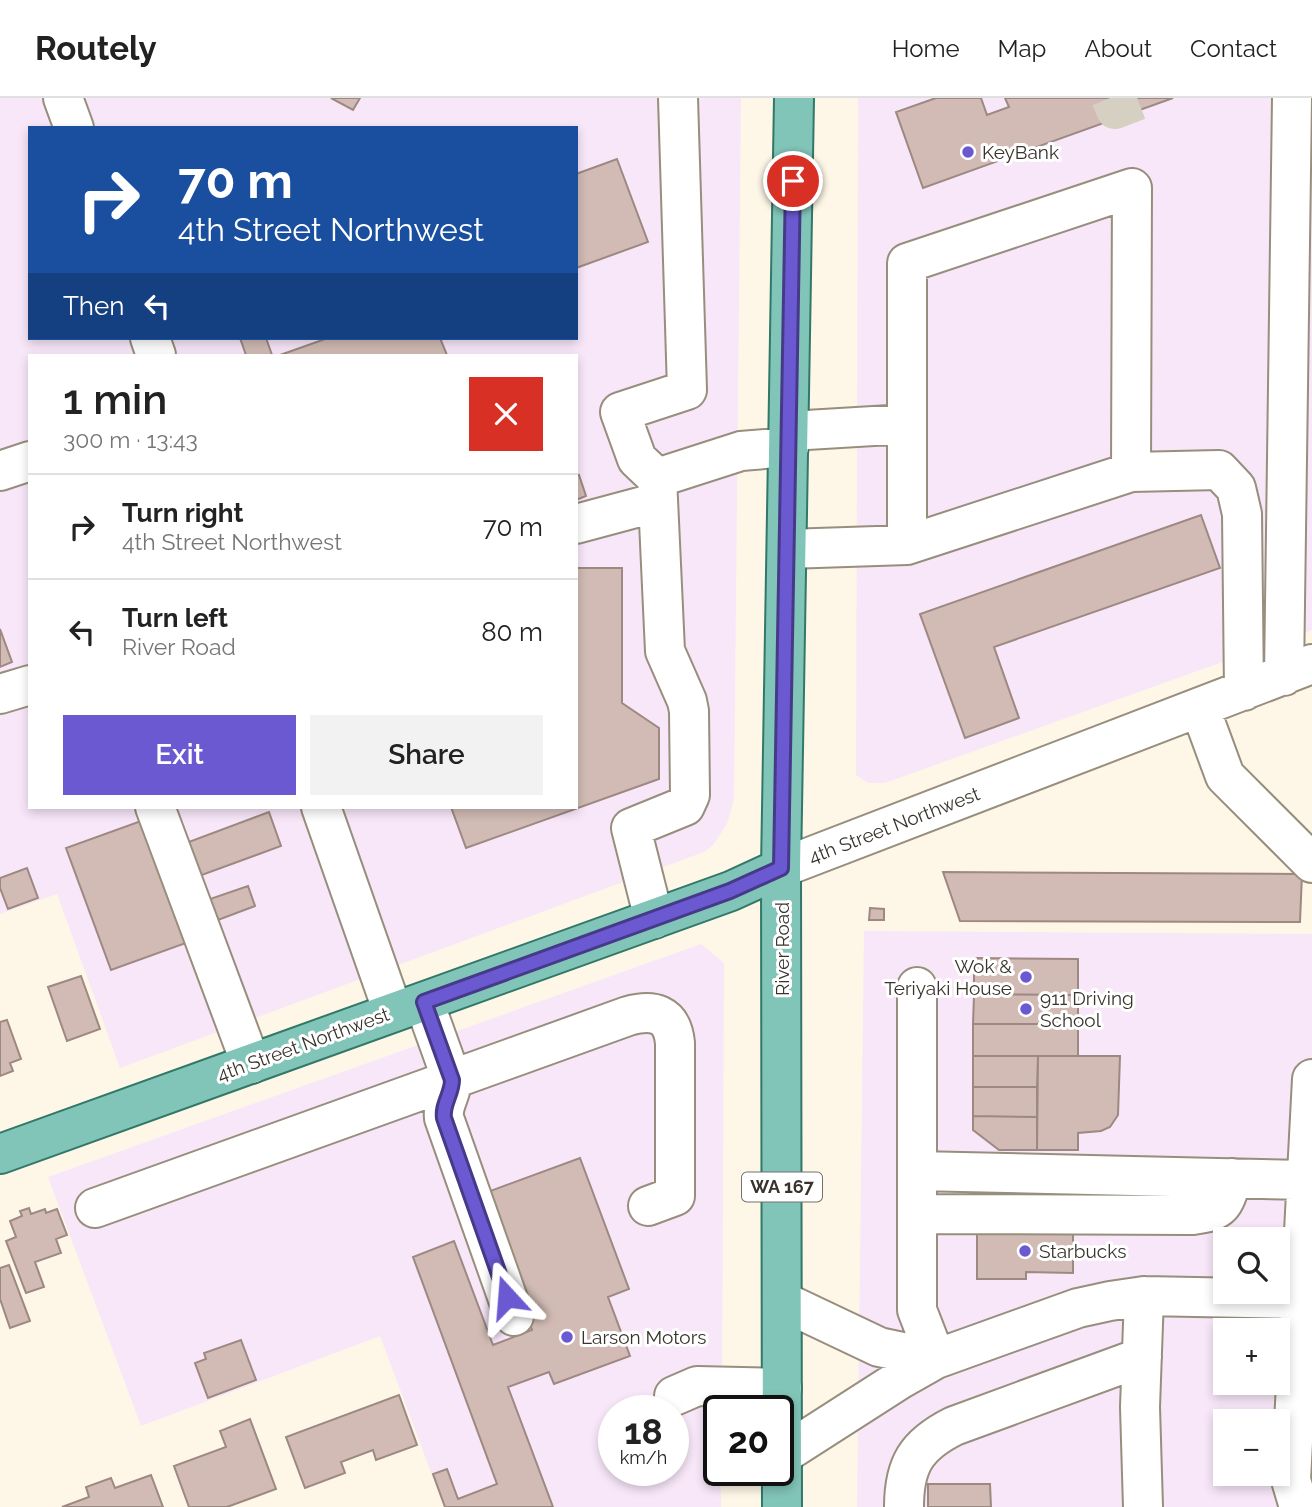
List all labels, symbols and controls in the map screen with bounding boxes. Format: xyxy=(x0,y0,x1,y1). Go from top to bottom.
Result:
text: Routely xyxy=(35,29,157,68)
text: Home xyxy=(892,34,960,63)
text: Map xyxy=(998,34,1046,63)
text: About xyxy=(1084,34,1152,63)
text: Contact xyxy=(1190,34,1277,63)
place label: KeyBank xyxy=(982,141,1059,163)
marker: KeyBank xyxy=(960,144,976,160)
pin xyxy=(763,151,823,211)
text: 70 m xyxy=(178,152,293,209)
icon: right xyxy=(63,154,154,245)
icon: arrive xyxy=(774,162,812,200)
text: 4th Street Northwest xyxy=(178,211,484,248)
icon: left xyxy=(138,287,176,325)
text: Then xyxy=(63,291,124,321)
text: 1 min xyxy=(63,375,167,424)
button: close xyxy=(469,377,543,451)
text: 300 m · 13:43 xyxy=(63,426,198,453)
text: Turn right xyxy=(122,498,243,528)
icon: right xyxy=(63,508,101,546)
text: 70 m xyxy=(483,512,543,542)
text: 4th Street Northwest xyxy=(122,528,342,555)
text: Turn left xyxy=(122,603,228,633)
icon: left xyxy=(63,613,101,651)
text: 80 m xyxy=(481,617,543,647)
text: River Road xyxy=(122,633,236,660)
button: Exit xyxy=(63,715,296,795)
button: Share xyxy=(310,715,543,795)
street label: 4th Street Northwest xyxy=(805,782,983,868)
street label: River Road xyxy=(771,902,793,996)
place label: Wok & Teriyaki House xyxy=(884,955,1012,999)
marker: Wok & Teriyaki House xyxy=(1018,969,1034,985)
place label: 911 Driving School xyxy=(1040,987,1134,1031)
marker: 911 Driving School xyxy=(1018,1001,1034,1017)
street label: 4th Street Northwest xyxy=(214,1002,393,1085)
road number: WA 167 xyxy=(742,1172,822,1202)
map controls xyxy=(1213,1227,1290,1486)
button: search xyxy=(1213,1227,1290,1304)
place label: Starbucks xyxy=(1039,1240,1126,1262)
marker: Starbucks xyxy=(1017,1243,1033,1259)
position arrow xyxy=(470,1260,544,1334)
button: + xyxy=(1213,1318,1290,1395)
place label: Larson Motors xyxy=(581,1326,707,1348)
marker: Larson Motors xyxy=(559,1329,575,1345)
speed limit sign: 20 xyxy=(703,1395,794,1486)
button: − xyxy=(1213,1409,1290,1486)
text: 18 xyxy=(624,1411,663,1452)
text: km/h xyxy=(620,1447,667,1468)

